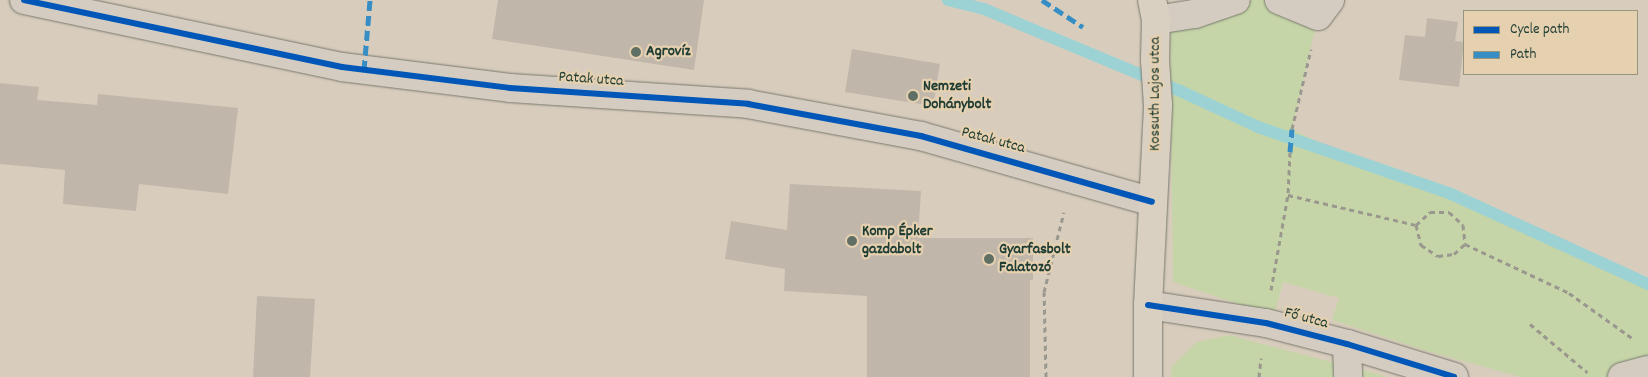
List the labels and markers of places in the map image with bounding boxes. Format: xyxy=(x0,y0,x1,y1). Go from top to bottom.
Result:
place label: Agrovíz xyxy=(646,42,690,62)
marker: Agrovíz xyxy=(630,46,642,58)
place label: Nemzeti Dohánybolt xyxy=(923,77,991,115)
marker: Nemzeti Dohánybolt xyxy=(907,90,919,102)
place label: Komp Épker gazdabolt xyxy=(862,222,933,260)
marker: Komp Épker gazdabolt xyxy=(846,235,858,247)
place label: Gyarfasbolt Falatozó xyxy=(999,240,1071,278)
marker: Gyarfasbolt Falatozó xyxy=(983,253,995,265)

